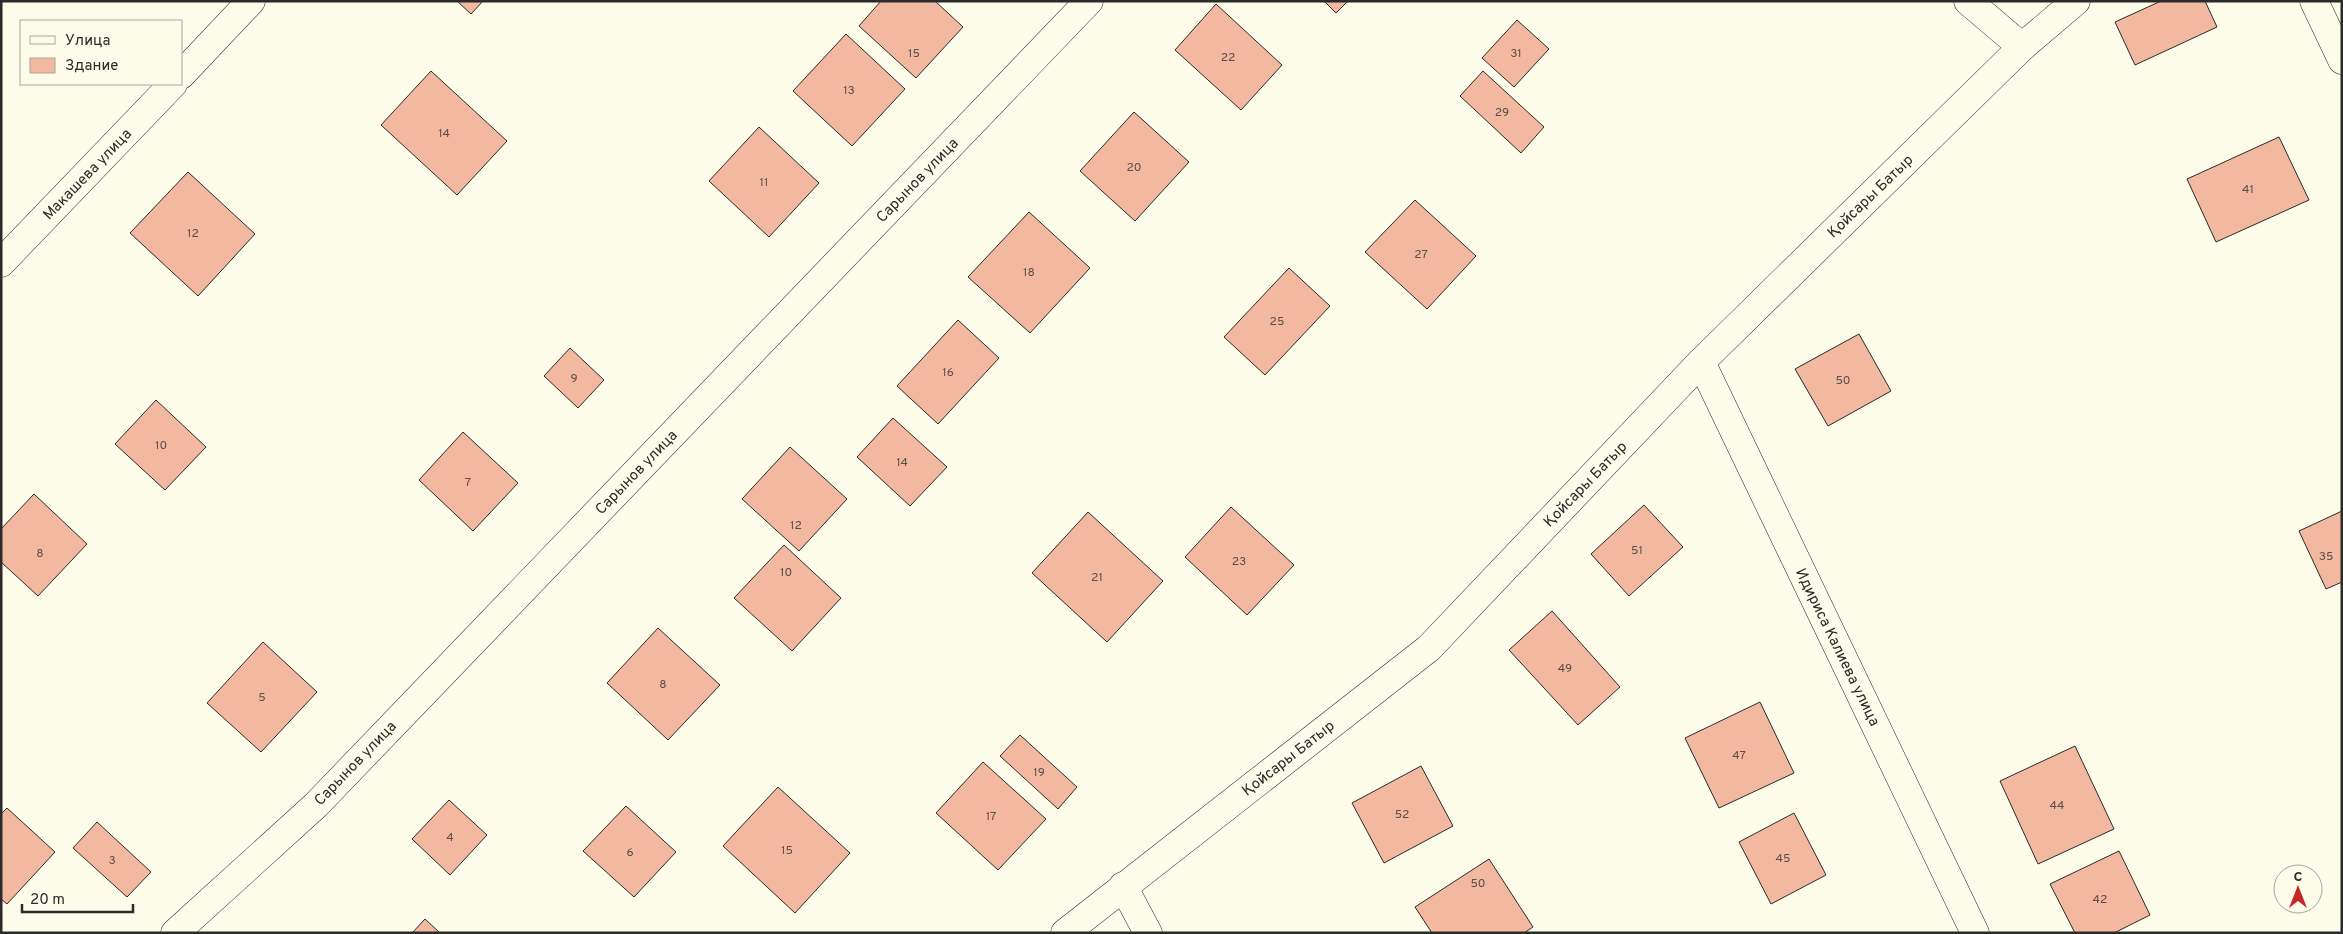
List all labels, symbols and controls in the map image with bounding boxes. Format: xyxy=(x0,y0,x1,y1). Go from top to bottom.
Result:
legend xyxy=(20,20,182,85)
text: Улица xyxy=(65,32,110,51)
house number: 15 xyxy=(908,46,920,62)
house number: 31 xyxy=(1510,46,1522,62)
house number: 22 xyxy=(1221,50,1235,66)
text: Здание xyxy=(65,57,118,76)
house number: 13 xyxy=(843,83,855,99)
house number: 29 xyxy=(1495,105,1509,121)
street label: Макашева улица xyxy=(40,125,136,225)
house number: 14 xyxy=(438,126,450,142)
street label: Сарынов улица xyxy=(873,135,963,227)
street label: Қойсары Батыр xyxy=(1824,151,1918,243)
house number: 20 xyxy=(1126,160,1142,176)
house number: 11 xyxy=(760,175,768,191)
house number: 41 xyxy=(2242,182,2254,198)
house number: 12 xyxy=(187,226,199,242)
house number: 27 xyxy=(1414,247,1428,263)
house number: 18 xyxy=(1023,265,1035,281)
house number: 25 xyxy=(1270,314,1284,330)
house number: 16 xyxy=(942,365,954,381)
house number: 9 xyxy=(570,371,578,387)
house number: 50 xyxy=(1835,373,1851,389)
street label: Сарынов улица xyxy=(592,427,682,519)
house number: 10 xyxy=(155,438,167,454)
street label: Қойсары Батыр xyxy=(1540,438,1632,532)
house number: 14 xyxy=(896,455,908,471)
house number: 7 xyxy=(465,475,471,491)
house number: 12 xyxy=(790,518,802,534)
house number: 51 xyxy=(1631,543,1643,559)
house number: 8 xyxy=(36,546,44,562)
house number: 35 xyxy=(2319,549,2333,565)
house number: 23 xyxy=(1232,554,1246,570)
house number: 10 xyxy=(780,565,792,581)
street label: Идириса Калиева улица xyxy=(1790,566,1883,730)
house number: 21 xyxy=(1091,570,1103,586)
house number: 49 xyxy=(1558,661,1572,677)
house number: 8 xyxy=(659,677,667,693)
house number: 5 xyxy=(258,690,266,706)
street label: Қойсары Батыр xyxy=(1239,717,1339,801)
street label: Сарынов улица xyxy=(311,718,401,810)
house number: 47 xyxy=(1732,748,1746,764)
house number: 19 xyxy=(1033,765,1045,781)
house number: 44 xyxy=(2050,798,2064,814)
house number: 52 xyxy=(1395,807,1409,823)
house number: 17 xyxy=(986,809,996,825)
house number: 4 xyxy=(446,830,454,846)
house number: 15 xyxy=(781,843,793,859)
house number: 6 xyxy=(626,845,634,861)
house number: 45 xyxy=(1776,851,1790,867)
house number: 3 xyxy=(108,853,116,869)
north arrow xyxy=(2273,864,2323,914)
text: С xyxy=(2294,869,2303,886)
house number: 50 xyxy=(1470,876,1486,892)
scale bar xyxy=(22,882,134,914)
text: 20 m xyxy=(30,891,65,910)
house number: 42 xyxy=(2093,892,2107,908)

